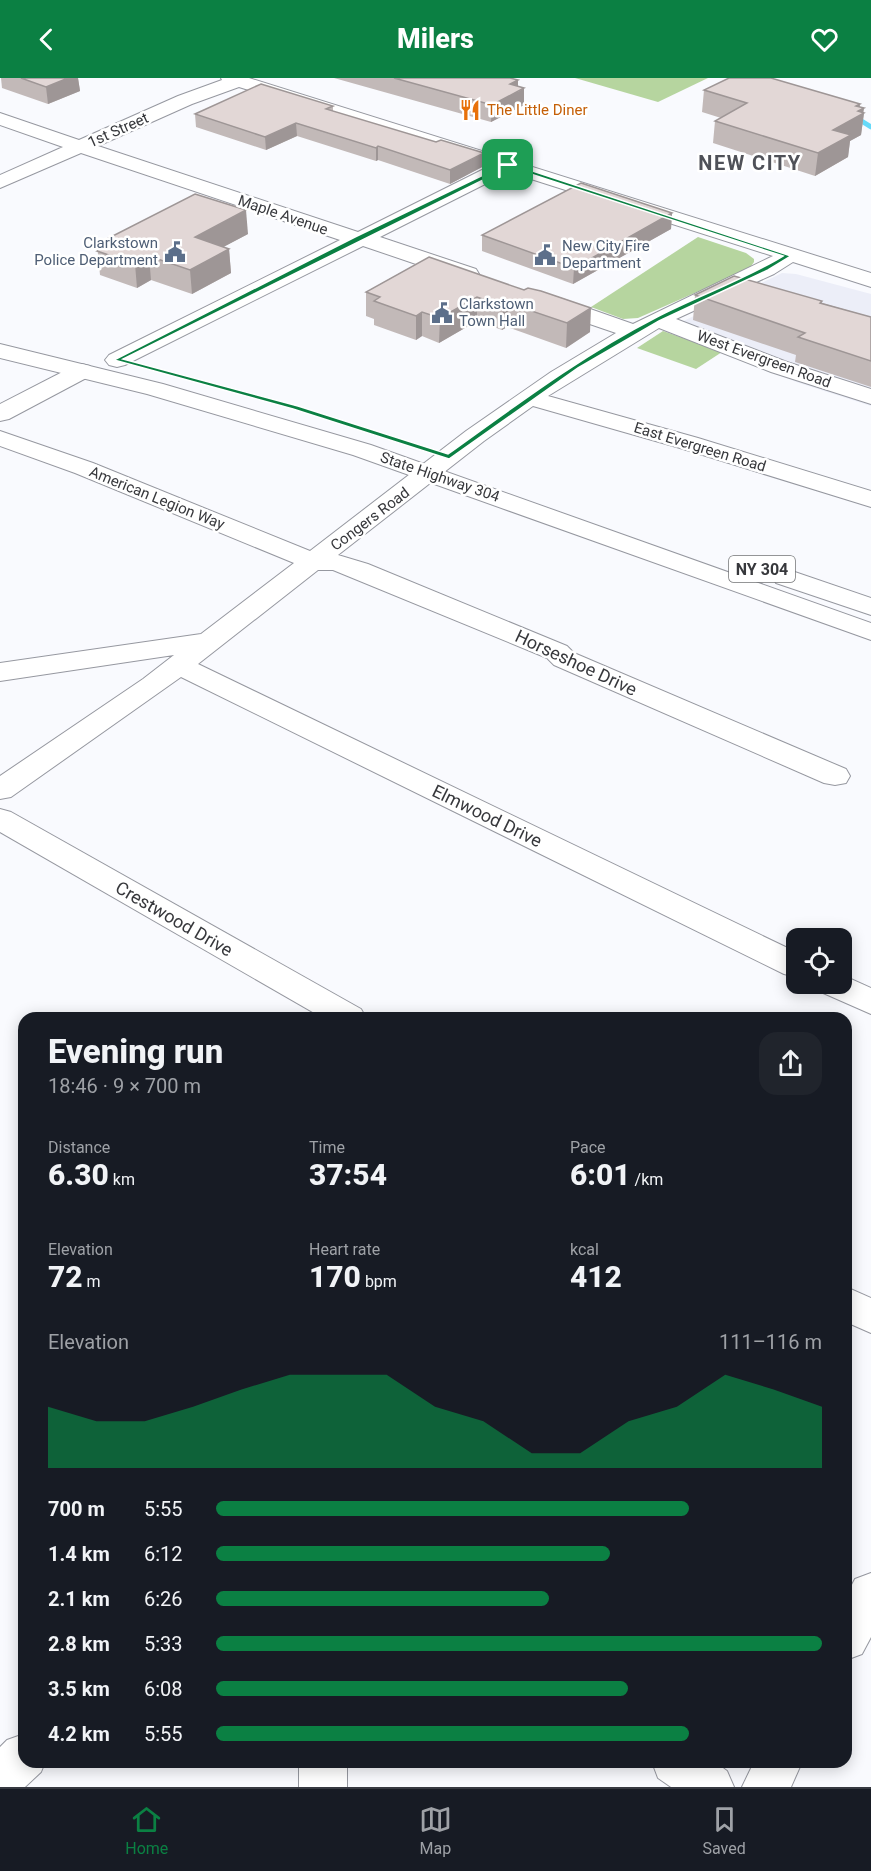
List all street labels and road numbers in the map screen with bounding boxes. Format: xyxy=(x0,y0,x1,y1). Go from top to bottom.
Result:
street label: 1st Street xyxy=(85,109,151,151)
street label: Maple Avenue xyxy=(236,191,330,239)
street label: West Evergreen Road xyxy=(694,326,834,392)
street label: East Evergreen Road xyxy=(632,418,768,476)
street label: State Highway 304 xyxy=(378,448,503,506)
street label: American Legion Way xyxy=(87,463,227,533)
street label: Congers Road xyxy=(327,484,413,554)
road number: NY 304 xyxy=(729,556,795,582)
street label: Horseshoe Drive xyxy=(512,625,640,700)
street label: Elmwood Drive xyxy=(429,780,546,851)
street label: Crestwood Drive xyxy=(112,877,236,961)

